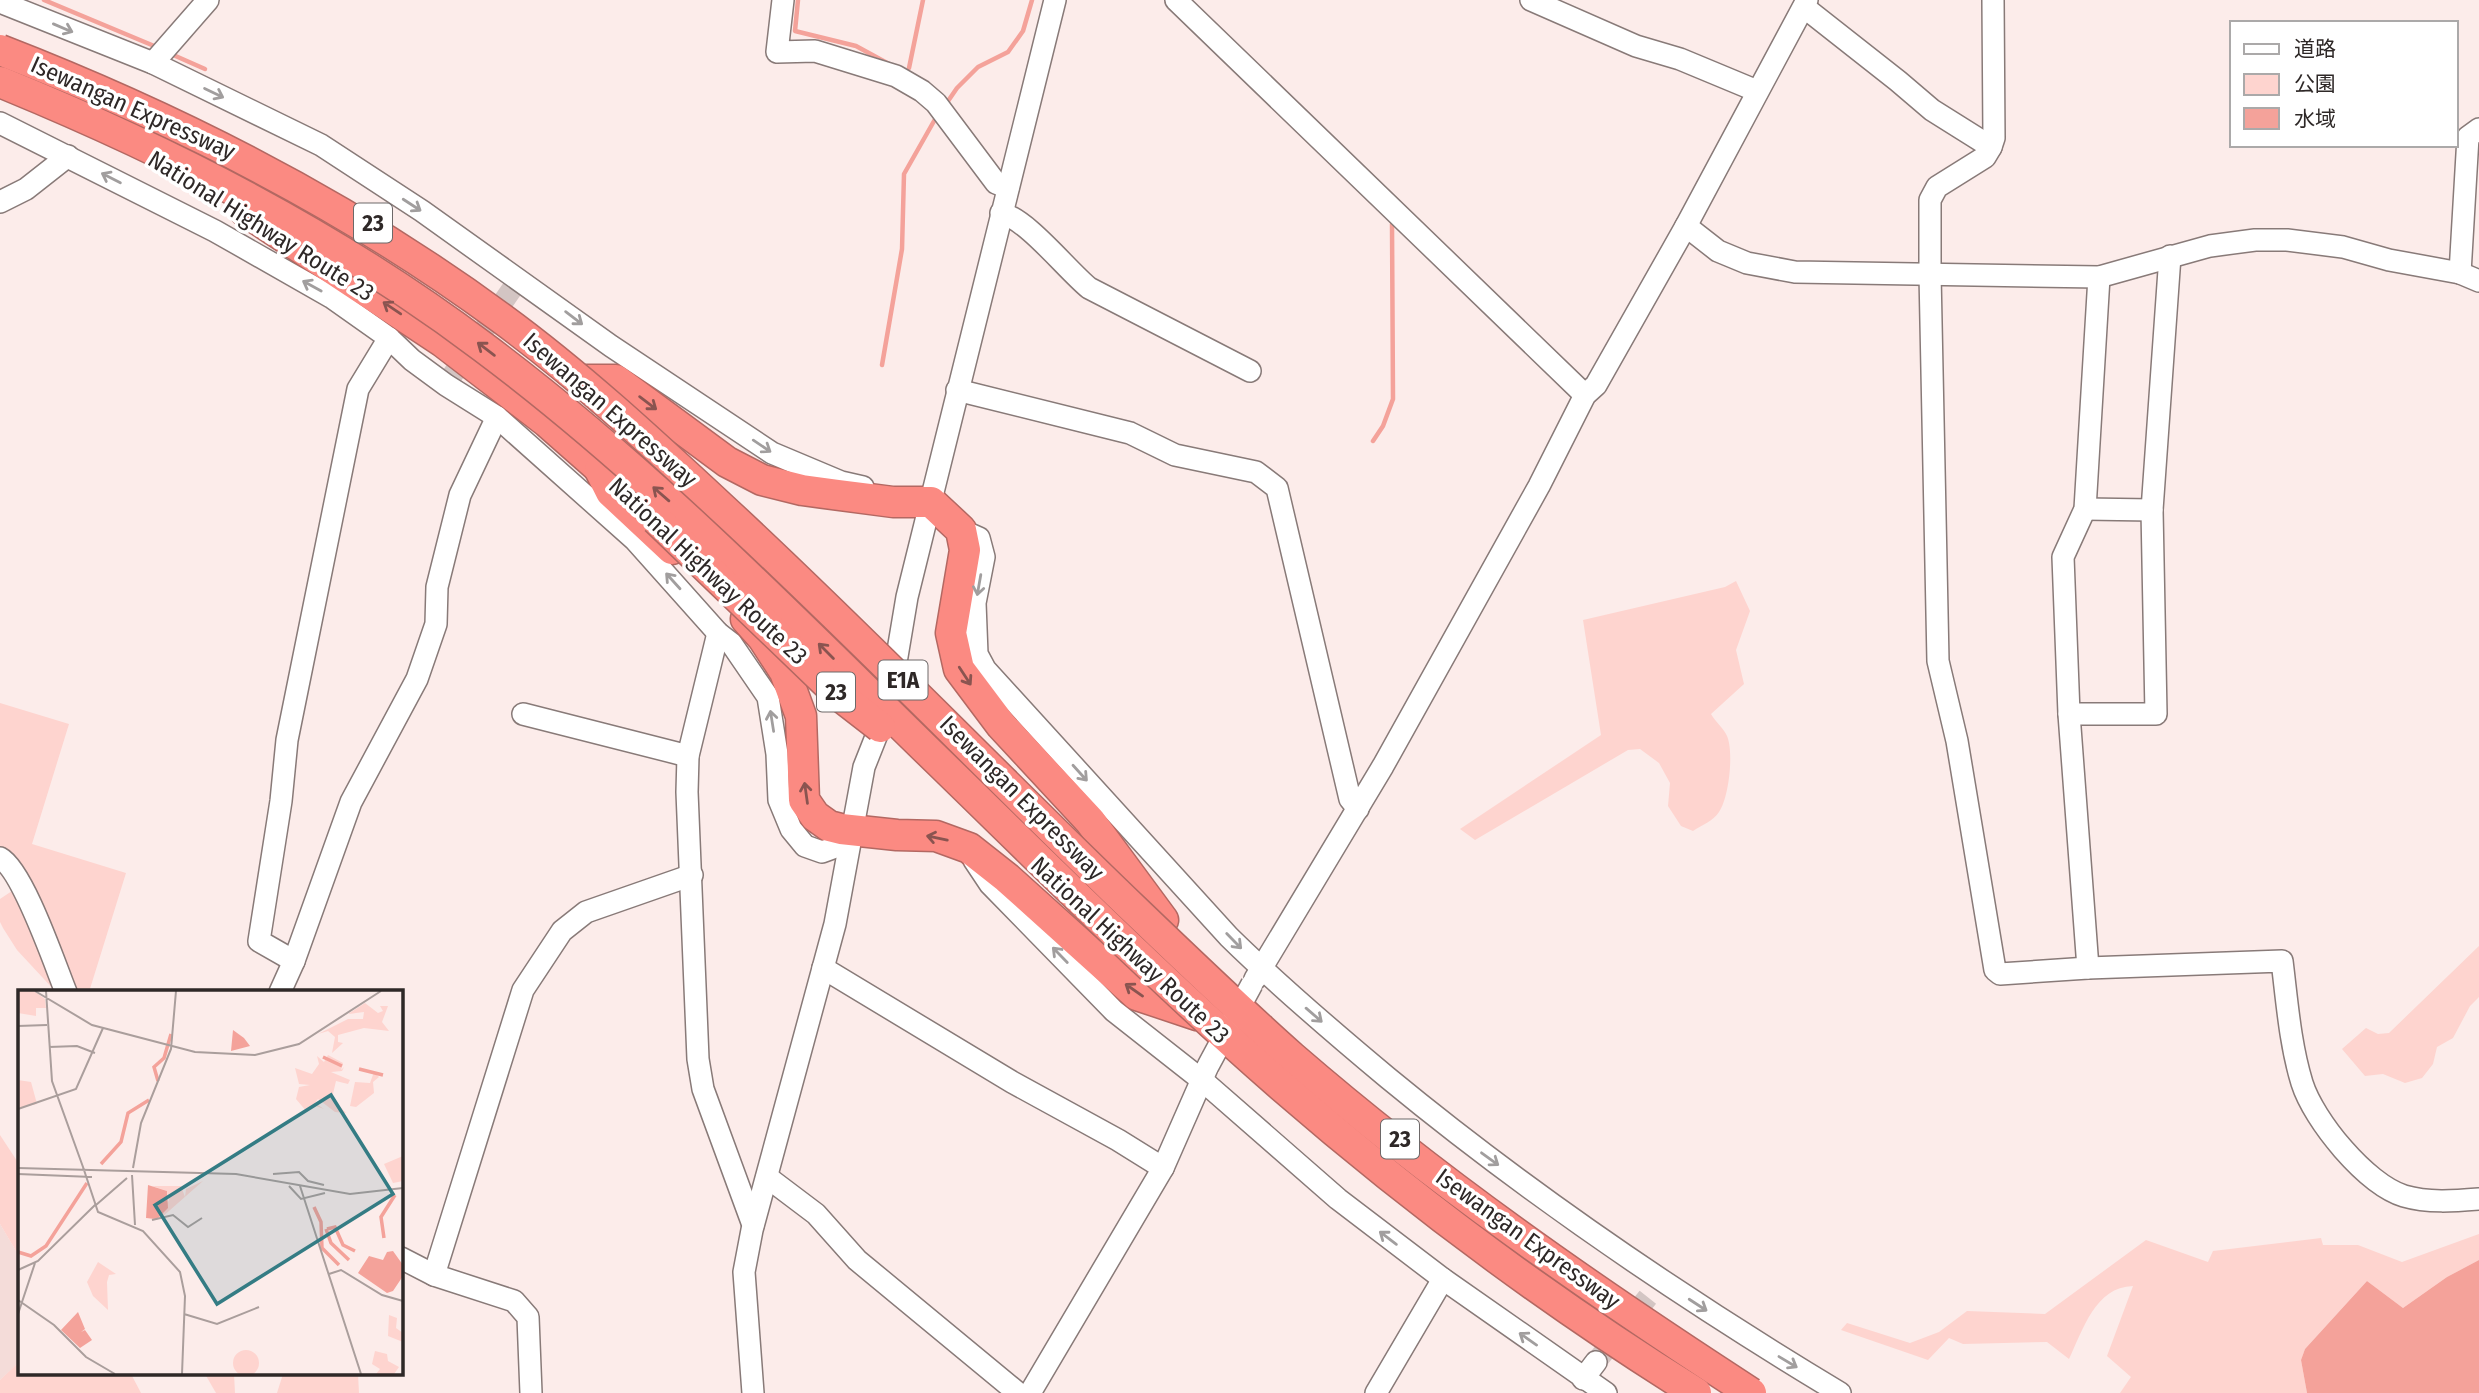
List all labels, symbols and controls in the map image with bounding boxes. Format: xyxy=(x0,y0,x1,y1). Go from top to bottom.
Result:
legend xyxy=(2230,21,2458,147)
one-way arrow xyxy=(52,22,73,35)
text: 道路 xyxy=(2294,36,2336,62)
street label: Isewangan Expressway xyxy=(26,50,240,166)
text: 公園 xyxy=(2294,71,2336,97)
one-way arrow xyxy=(203,87,224,101)
text: 水域 xyxy=(2294,106,2336,132)
street label: National Highway Route 23 xyxy=(143,145,379,307)
one-way arrow xyxy=(101,171,122,185)
one-way arrow xyxy=(402,198,421,212)
road number: 23 xyxy=(354,204,392,243)
one-way arrow xyxy=(302,279,322,293)
one-way arrow xyxy=(383,301,403,315)
one-way arrow xyxy=(564,311,583,325)
street label: Isewangan Expressway xyxy=(518,327,703,493)
one-way arrow xyxy=(477,341,496,356)
one-way arrow xyxy=(638,396,657,410)
one-way arrow xyxy=(752,439,771,453)
street label: National Highway Route 23 xyxy=(603,472,813,670)
one-way arrow xyxy=(652,486,670,502)
one-way arrow xyxy=(665,572,681,590)
one-way arrow xyxy=(972,573,985,596)
one-way arrow xyxy=(818,643,835,660)
road number: E1A xyxy=(878,660,928,700)
one-way arrow xyxy=(957,666,972,685)
road number: 23 xyxy=(817,672,855,712)
one-way arrow xyxy=(765,710,778,733)
street label: Isewangan Expressway xyxy=(934,710,1110,886)
one-way arrow xyxy=(1072,764,1088,782)
one-way arrow xyxy=(799,783,812,805)
one-way arrow xyxy=(926,830,948,843)
street label: National Highway Route 23 xyxy=(1025,851,1235,1049)
one-way arrow xyxy=(1225,932,1242,949)
one-way arrow xyxy=(1052,947,1069,964)
one-way arrow xyxy=(1125,983,1144,997)
inset map xyxy=(18,990,402,1376)
one-way arrow xyxy=(1305,1007,1323,1023)
road number: 23 xyxy=(1381,1120,1419,1158)
one-way arrow xyxy=(1480,1151,1499,1166)
street label: Isewangan Expressway xyxy=(1430,1163,1626,1315)
one-way arrow xyxy=(1379,1231,1398,1246)
one-way arrow xyxy=(1688,1298,1707,1313)
one-way arrow xyxy=(1519,1332,1538,1346)
one-way arrow xyxy=(1777,1355,1797,1369)

